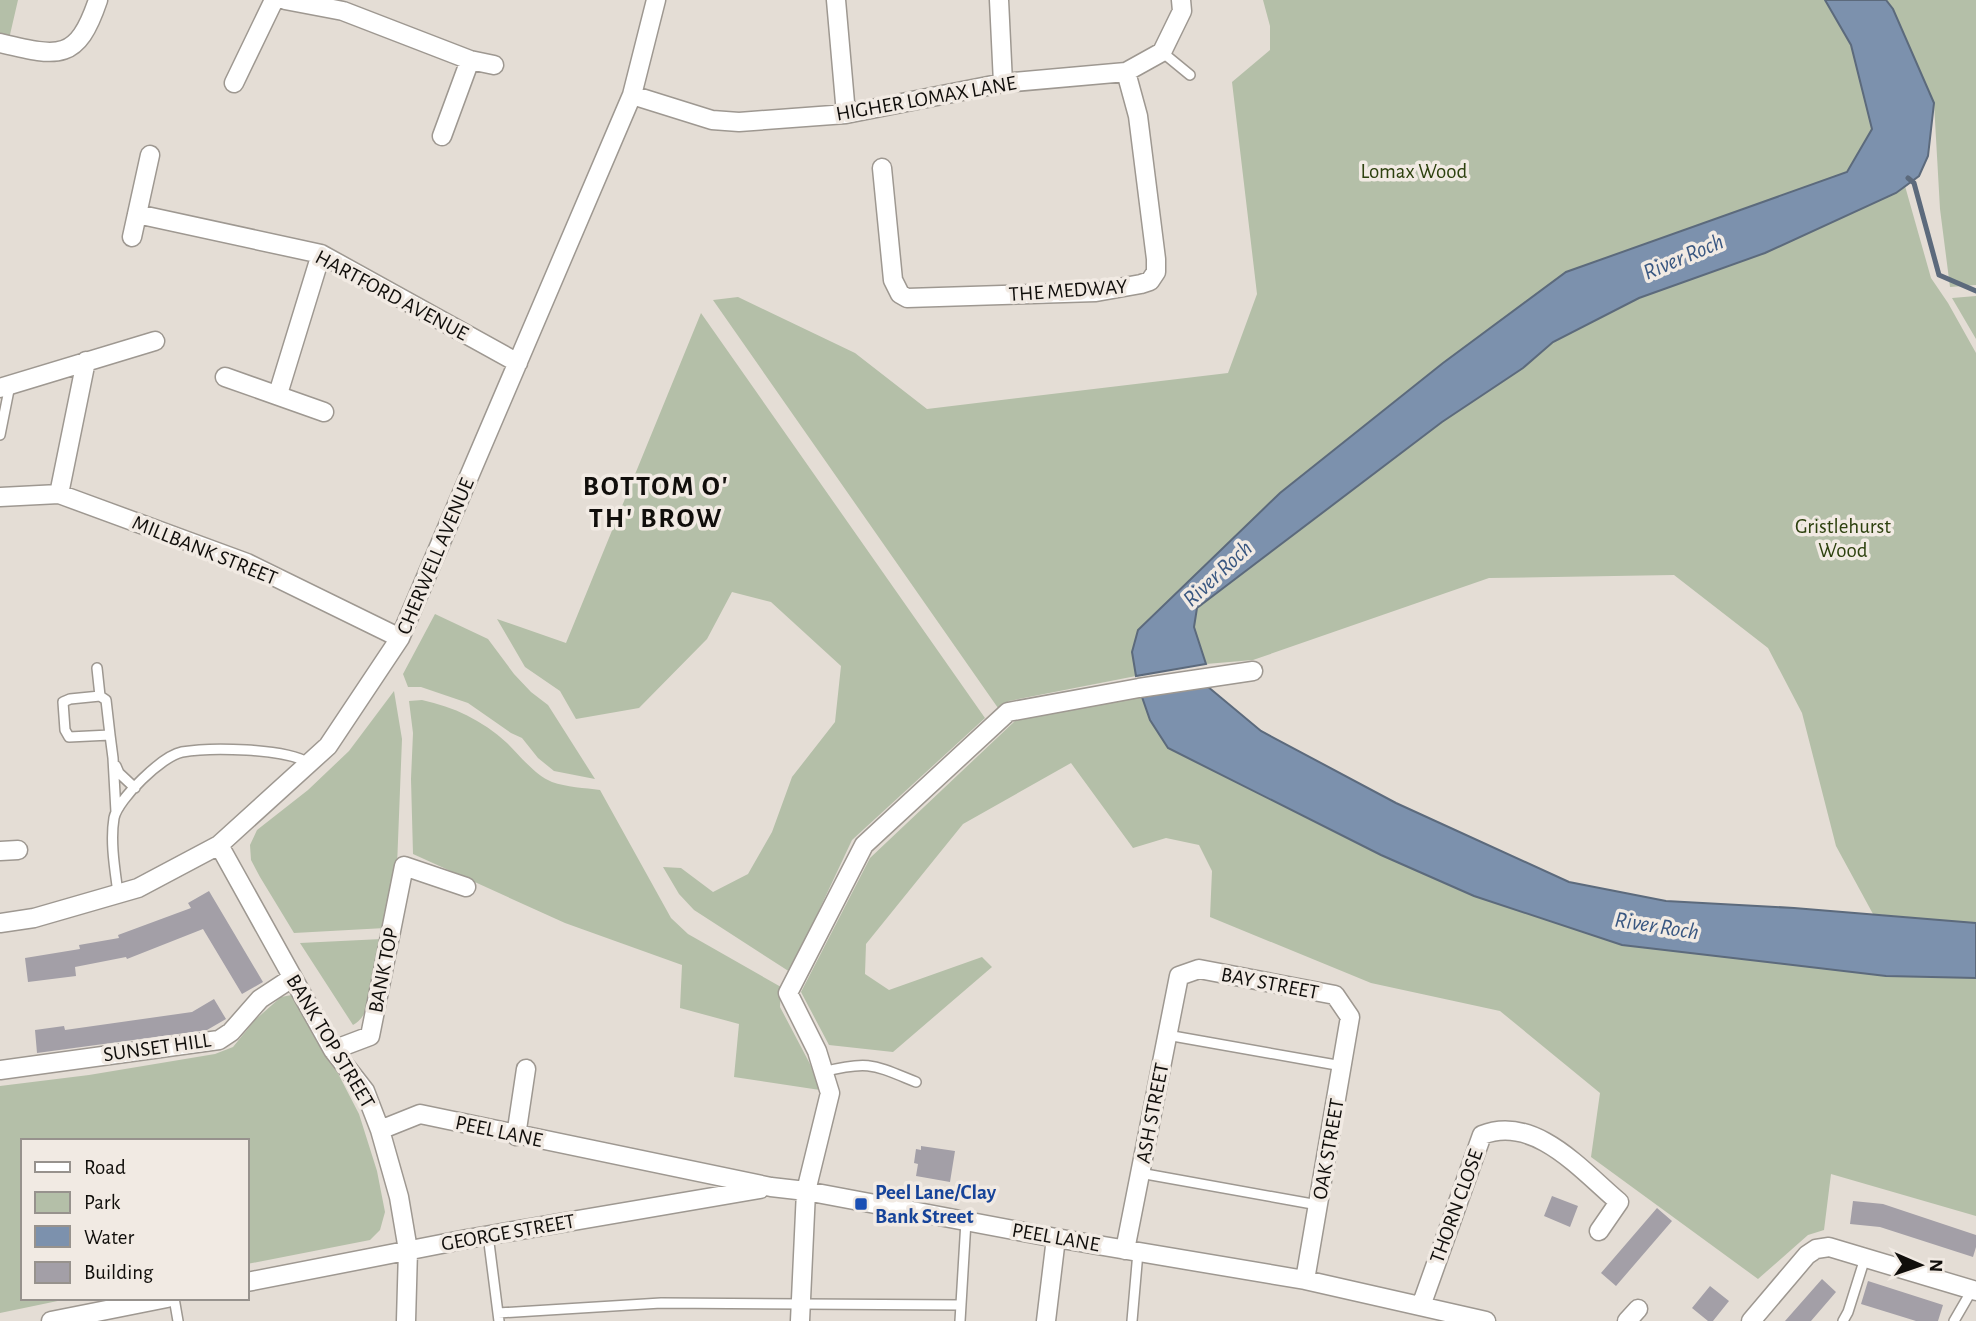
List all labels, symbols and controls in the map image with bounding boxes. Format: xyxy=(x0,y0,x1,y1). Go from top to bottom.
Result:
street label: HIGHER LOMAX LANE xyxy=(834,72,1018,125)
park label: Lomax Wood xyxy=(1361,161,1468,182)
water label: River Roch xyxy=(1640,230,1727,285)
street label: HARTFORD AVENUE xyxy=(312,246,472,345)
street label: THE MEDWAY xyxy=(1008,276,1128,305)
district label: BOTTOM O' TH' BROW xyxy=(583,473,729,533)
street label: CHERWELL AVENUE xyxy=(393,475,478,637)
street label: MILLBANK STREET xyxy=(129,512,280,589)
park label: Gristlehurst Wood xyxy=(1795,516,1891,561)
water label: River Roch xyxy=(1179,537,1257,612)
water label: River Roch xyxy=(1613,908,1701,944)
street label: BANK TOP xyxy=(365,926,402,1015)
street label: BAY STREET xyxy=(1219,964,1321,1003)
street label: BANK TOP STREET xyxy=(282,971,379,1112)
street label: SUNSET HILL xyxy=(102,1029,213,1065)
street label: ASH STREET xyxy=(1132,1061,1173,1165)
street label: OAK STREET xyxy=(1309,1097,1348,1201)
street label: PEEL LANE xyxy=(453,1112,544,1151)
legend xyxy=(21,1139,248,1300)
street label: THORN CLOSE xyxy=(1426,1146,1487,1266)
text: Road xyxy=(84,1157,126,1178)
place label: Peel Lane/Clay Bank Street xyxy=(875,1182,997,1227)
text: Park xyxy=(84,1192,121,1213)
marker: Peel Lane/Clay Bank Street xyxy=(853,1196,869,1212)
street label: GEORGE STREET xyxy=(440,1210,577,1255)
street label: PEEL LANE xyxy=(1010,1219,1101,1256)
text: Water xyxy=(84,1227,134,1248)
north arrow xyxy=(1885,1230,1955,1300)
text: N xyxy=(1926,1259,1945,1272)
text: Building xyxy=(84,1262,154,1283)

